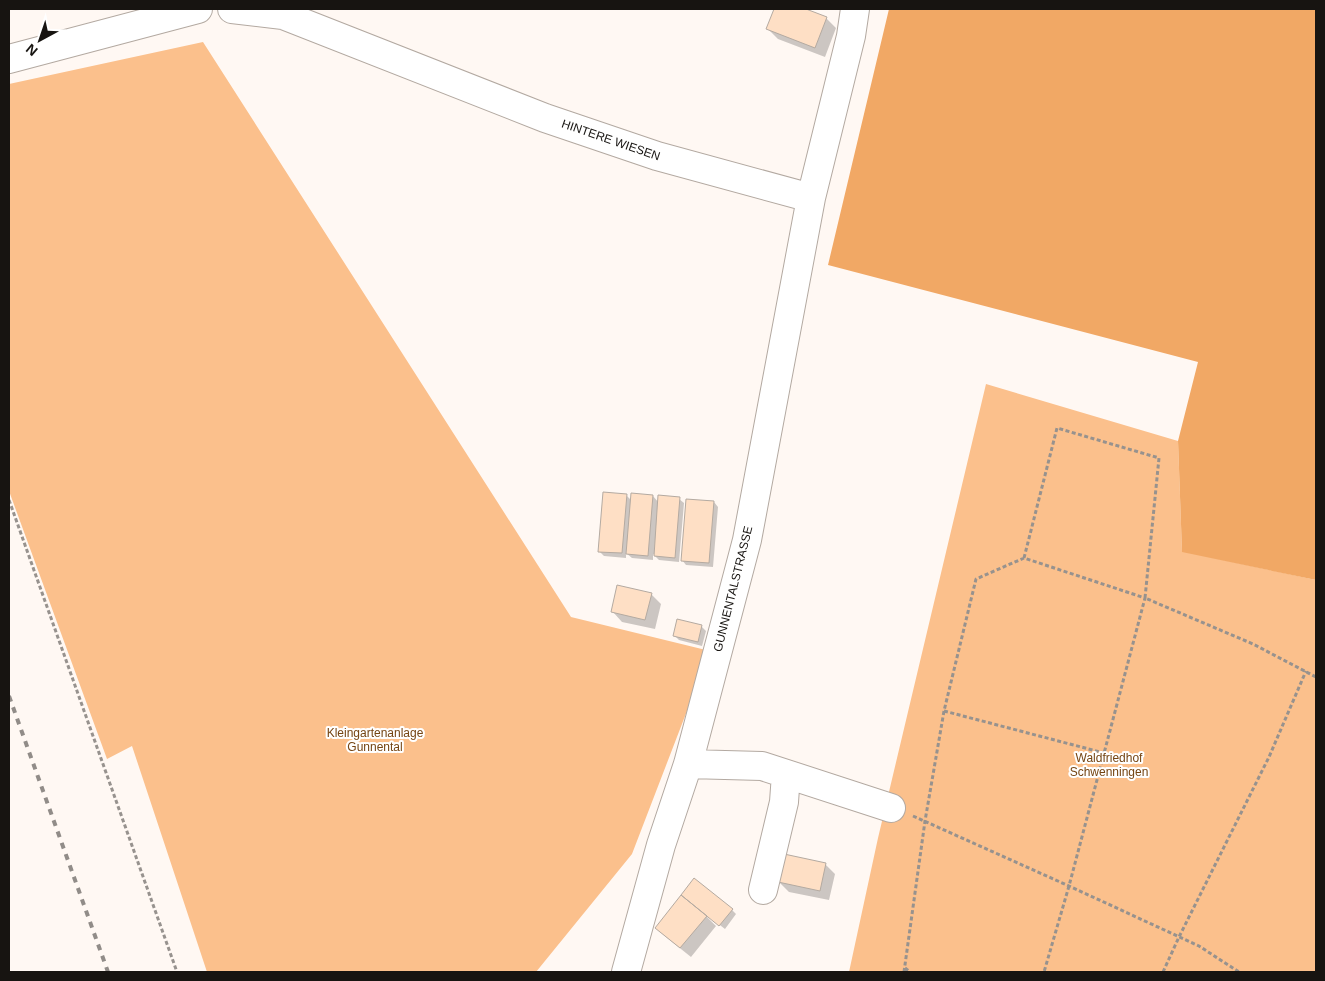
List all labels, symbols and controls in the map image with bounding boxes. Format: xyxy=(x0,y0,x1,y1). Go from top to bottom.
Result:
north arrow xyxy=(15,15,65,65)
text: N xyxy=(23,41,41,59)
street label: HINTERE WIESEN xyxy=(560,117,662,163)
street label: GUNNENTALSTRASSE xyxy=(711,525,755,653)
park label: Kleingartenanlage Gunnental xyxy=(327,726,424,754)
park label: Waldfriedhof Schwenningen xyxy=(1070,751,1148,779)

